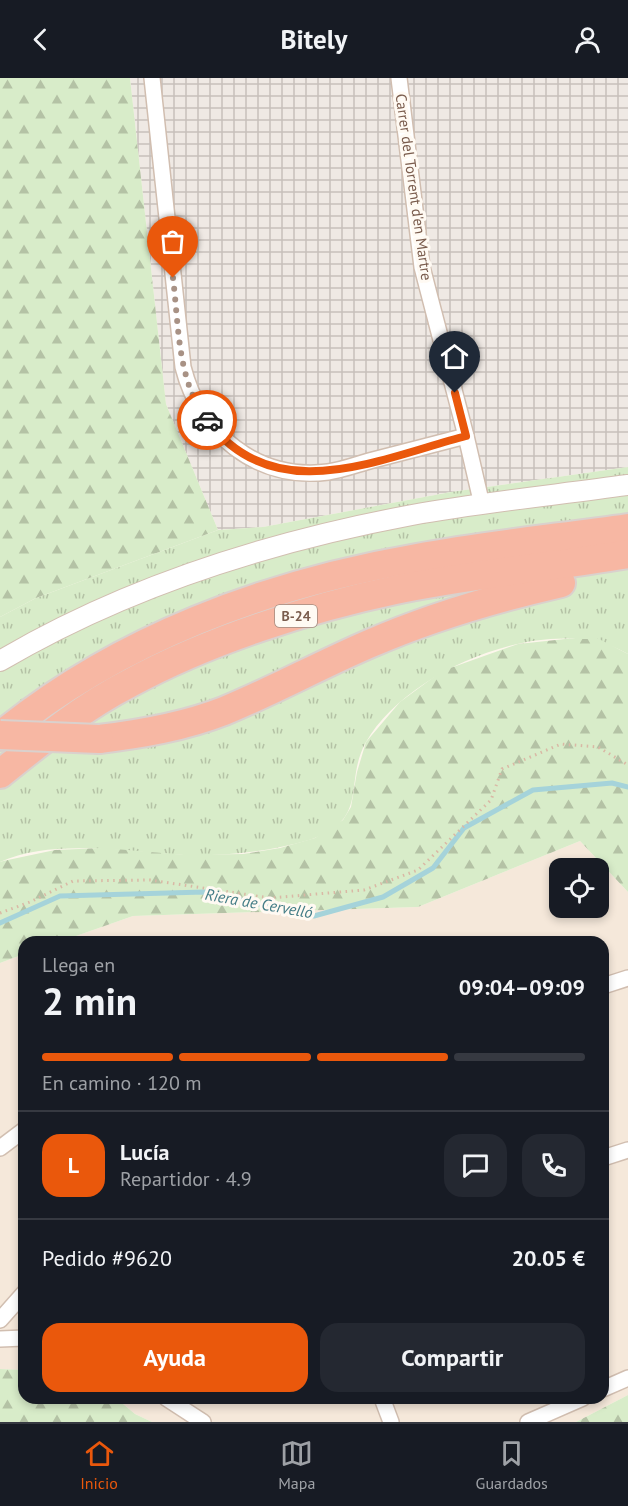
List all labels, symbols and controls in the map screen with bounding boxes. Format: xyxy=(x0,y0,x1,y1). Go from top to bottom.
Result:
text: Bitely xyxy=(280,22,348,56)
icon: back xyxy=(24,23,57,56)
icon: person xyxy=(571,23,604,56)
street label: Carrer del Torrent d'en Martre xyxy=(391,93,437,281)
pin xyxy=(147,216,198,278)
icon: bag xyxy=(156,225,189,258)
pin xyxy=(429,331,480,393)
icon: home xyxy=(438,340,471,373)
courier xyxy=(177,390,237,450)
icon: car xyxy=(191,404,224,437)
road number: B-24 xyxy=(275,605,317,627)
map controls xyxy=(549,858,609,918)
button: locate xyxy=(549,858,609,918)
water label: Riera de Cervelló xyxy=(204,884,314,922)
text: Llega en xyxy=(42,952,115,978)
text: 09:04–09:09 xyxy=(459,973,585,1001)
text: 2 min xyxy=(42,975,137,1026)
text: En camino · 120 m xyxy=(42,1070,202,1096)
button: chat xyxy=(444,1134,507,1197)
button: phone xyxy=(522,1134,585,1197)
text: Lucía xyxy=(120,1138,170,1166)
text: L xyxy=(68,1151,79,1179)
text: Repartidor · 4.9 xyxy=(120,1166,252,1192)
text: Pedido #9620 xyxy=(42,1244,172,1272)
text: 20.05 € xyxy=(512,1244,585,1272)
button: Ayuda xyxy=(42,1323,308,1392)
button: Compartir xyxy=(320,1323,585,1392)
tab: Inicio xyxy=(80,1437,118,1493)
tab: Mapa xyxy=(278,1437,315,1493)
tab: Guardados xyxy=(476,1437,548,1493)

